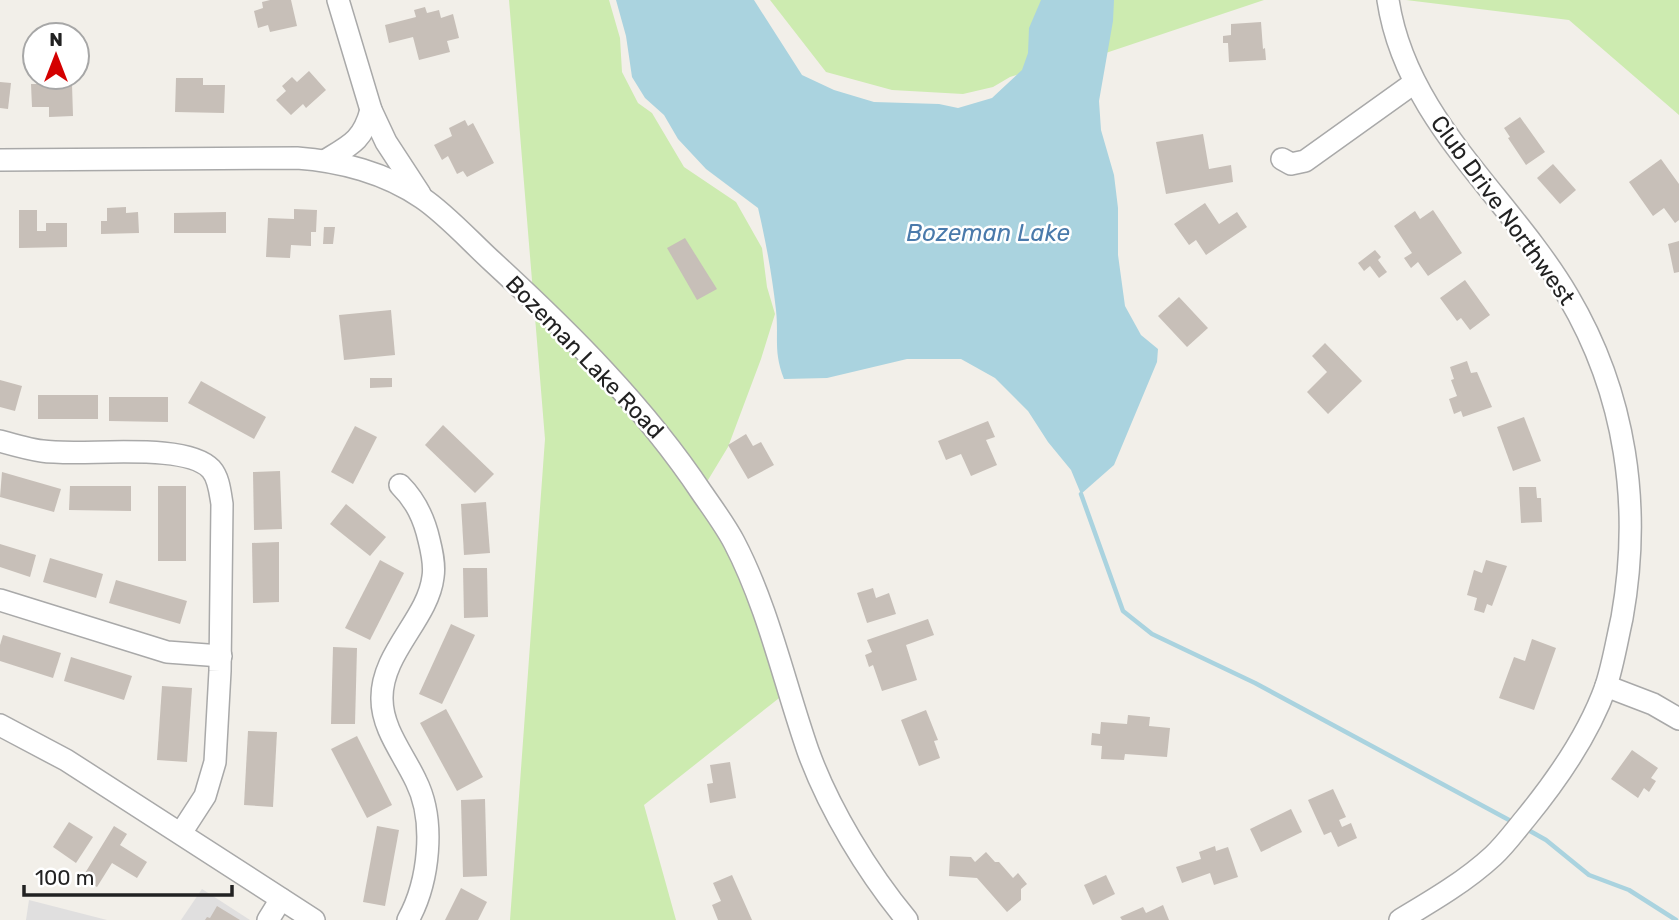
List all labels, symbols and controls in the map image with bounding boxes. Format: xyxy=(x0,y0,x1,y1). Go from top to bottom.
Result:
north arrow xyxy=(21,21,91,91)
text: N xyxy=(49,28,63,51)
street label: Club Drive Northwest xyxy=(1425,110,1581,310)
water label: Bozeman Lake xyxy=(906,219,1070,247)
street label: Bozeman Lake Road xyxy=(500,270,670,444)
scale bar xyxy=(24,853,233,897)
text: 100 m xyxy=(35,865,94,890)

